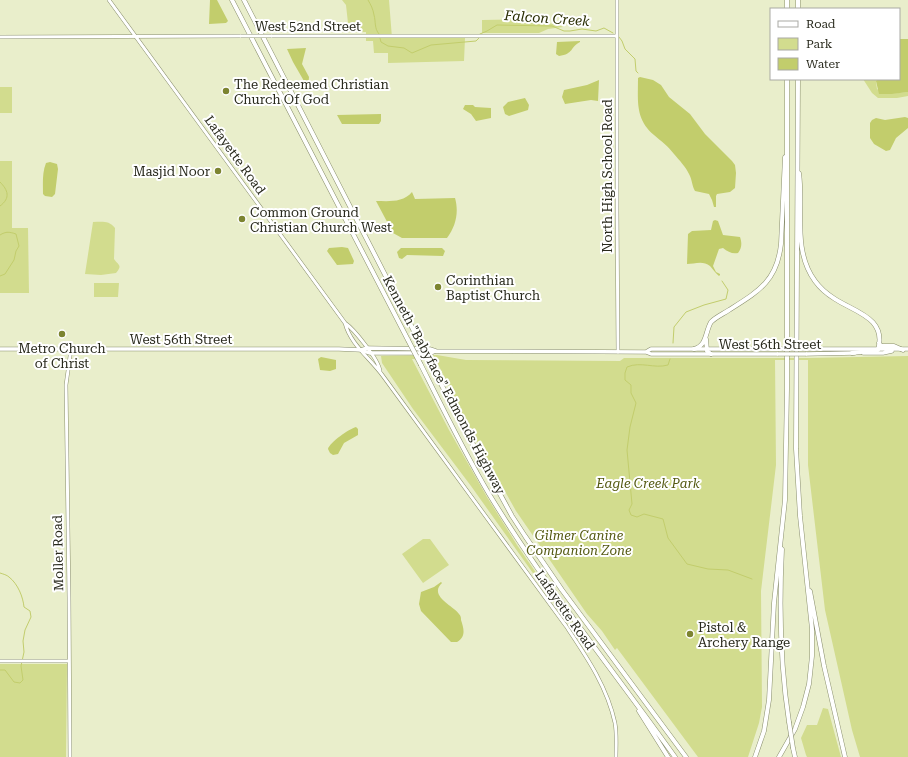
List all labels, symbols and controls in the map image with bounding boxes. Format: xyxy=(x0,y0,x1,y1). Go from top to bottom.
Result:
water label: Falcon Creek xyxy=(503,7,591,29)
legend xyxy=(770,8,900,80)
text: Road xyxy=(806,17,836,31)
street label: West 52nd Street xyxy=(255,19,361,34)
text: Park xyxy=(806,37,833,51)
text: Water xyxy=(806,57,840,71)
place label: The Redeemed Christian Church Of God xyxy=(234,77,389,107)
marker: The Redeemed Christian Church Of God xyxy=(221,86,231,96)
street label: North High School Road xyxy=(600,99,615,253)
street label: Lafayette Road xyxy=(201,113,269,198)
place label: Masjid Noor xyxy=(133,164,211,179)
marker: Masjid Noor xyxy=(213,166,223,176)
place label: Common Ground Christian Church West xyxy=(250,205,392,235)
marker: Common Ground Christian Church West xyxy=(237,214,247,224)
street label: Kenneth "Babyface" Edmonds Highway xyxy=(380,273,508,497)
place label: Corinthian Baptist Church xyxy=(446,273,541,303)
marker: Corinthian Baptist Church xyxy=(433,282,443,292)
marker: Metro Church of Christ xyxy=(57,329,67,339)
street label: West 56th Street xyxy=(130,332,232,347)
street label: West 56th Street xyxy=(719,337,821,352)
place label: Metro Church of Christ xyxy=(18,341,106,371)
park label: Eagle Creek Park xyxy=(595,476,701,491)
street label: Moller Road xyxy=(50,514,66,591)
park label: Gilmer Canine Companion Zone xyxy=(526,528,632,558)
street label: Lafayette Road xyxy=(532,567,598,653)
place label: Pistol & Archery Range xyxy=(698,620,790,650)
marker: Pistol & Archery Range xyxy=(685,629,695,639)

